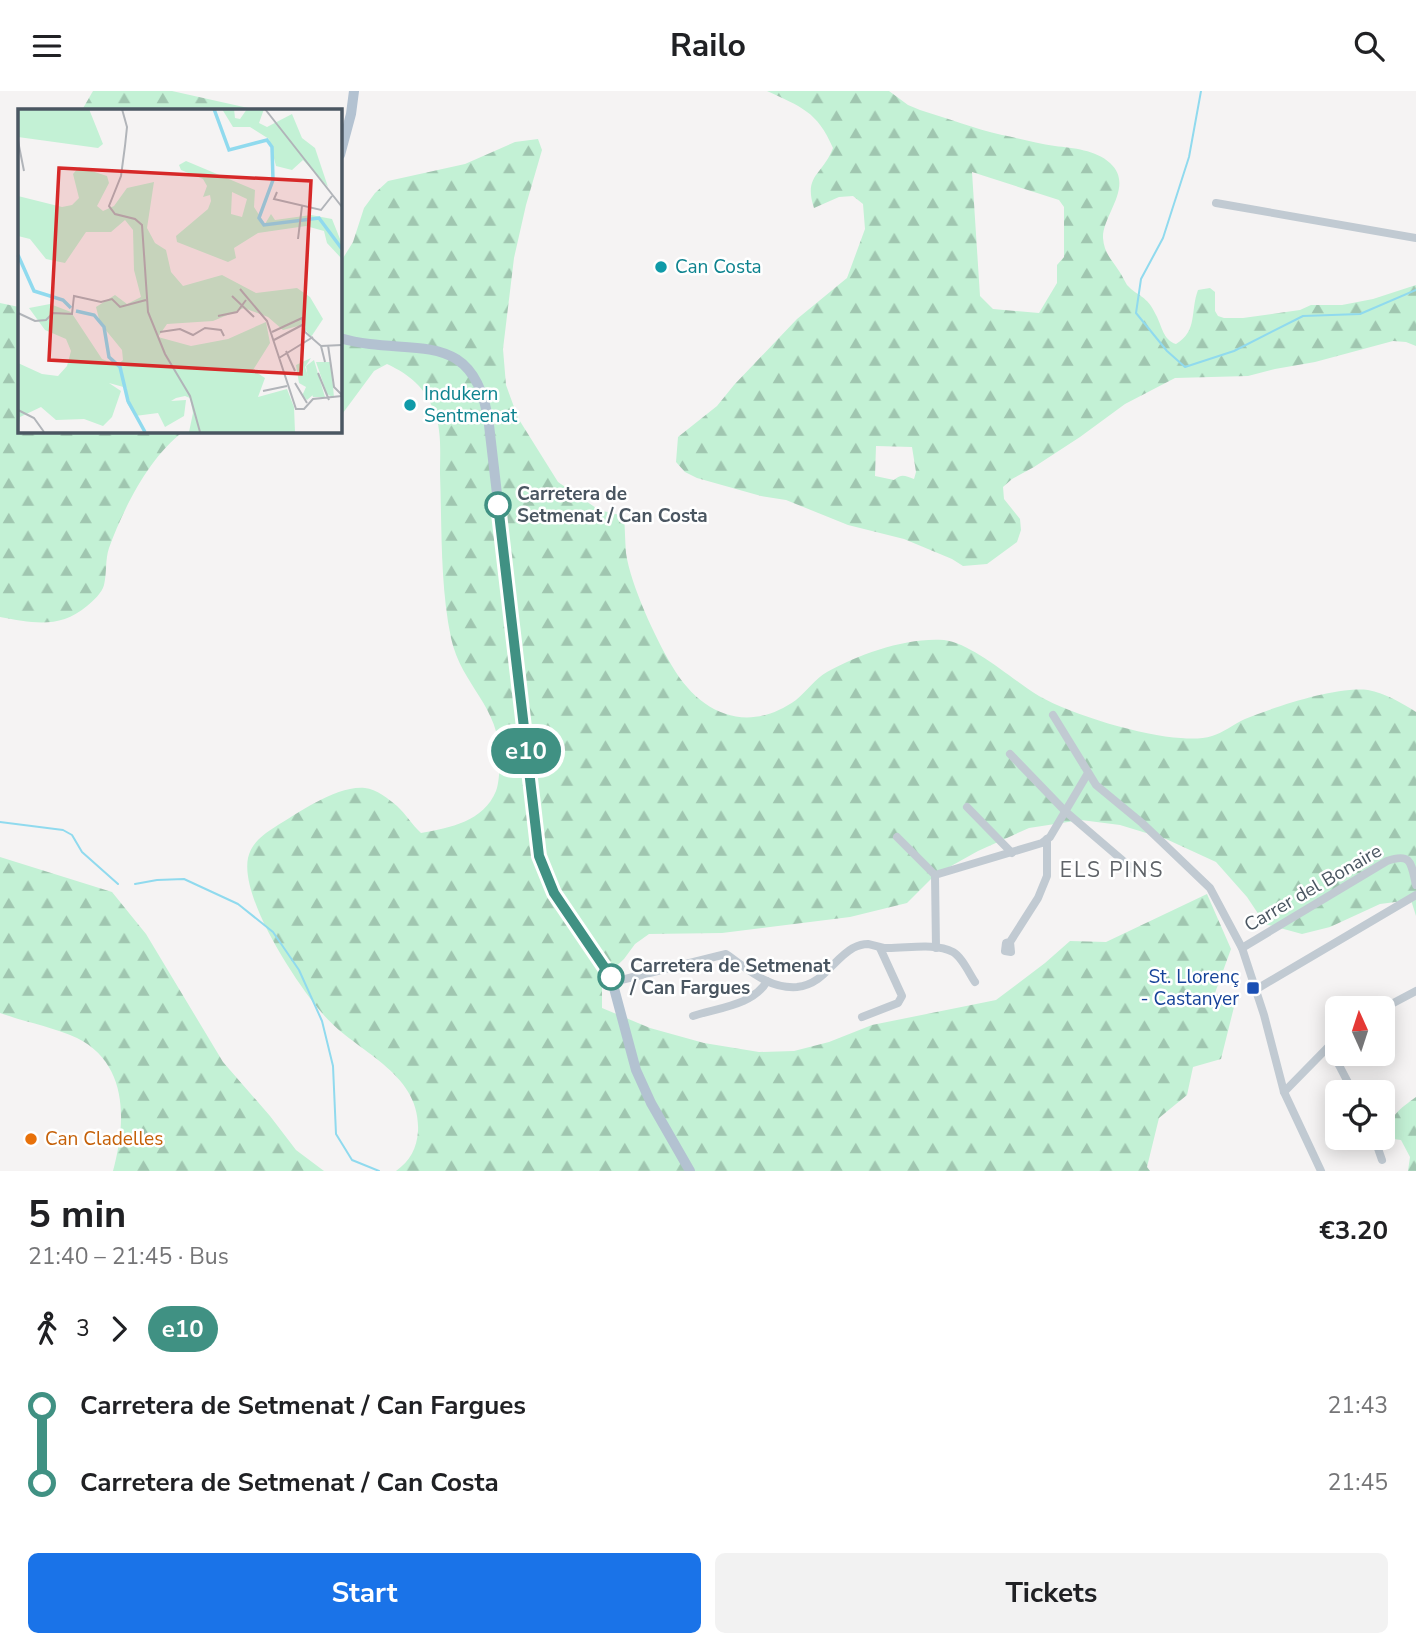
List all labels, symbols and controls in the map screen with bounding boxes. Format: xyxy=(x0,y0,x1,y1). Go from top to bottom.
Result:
text: Railo xyxy=(670,24,746,67)
icon: menu xyxy=(28,27,66,65)
icon: search xyxy=(1350,27,1388,65)
inset map xyxy=(18,109,341,432)
place label: Can Costa xyxy=(675,254,762,280)
marker: Can Costa xyxy=(653,259,669,275)
place label: Indukern Sentmenat xyxy=(424,381,517,429)
marker: Indukern Sentmenat xyxy=(402,397,418,413)
place label: Carretera de Setmenat / Can Costa xyxy=(517,481,708,529)
marker: Carretera de Setmenat / Can Costa xyxy=(485,492,511,518)
line badge: e10 xyxy=(486,728,566,774)
text: e10 xyxy=(505,735,547,767)
street label: Carrer del Bonaire xyxy=(1239,838,1387,938)
district label: ELS PINS xyxy=(1060,856,1164,884)
place label: Carretera de Setmenat / Can Fargues xyxy=(629,953,831,1001)
marker: Carretera de Setmenat / Can Fargues xyxy=(598,964,624,990)
place label: St. Llorenç - Castanyer xyxy=(1141,964,1239,1012)
marker: St. Llorenç - Castanyer xyxy=(1245,980,1261,996)
north arrow xyxy=(1325,996,1395,1066)
map controls xyxy=(1325,996,1395,1150)
button: locate xyxy=(1325,1080,1395,1150)
place label: Can Cladelles xyxy=(45,1126,163,1152)
marker: Can Cladelles xyxy=(23,1131,39,1147)
text: 5 min xyxy=(28,1189,126,1240)
text: €3.20 xyxy=(1319,1213,1388,1248)
text: 21:40 – 21:45 · Bus xyxy=(28,1241,229,1272)
icon: walk xyxy=(28,1310,66,1348)
icon: forward xyxy=(100,1310,138,1348)
text: 3 xyxy=(76,1313,90,1344)
text: e10 xyxy=(162,1313,204,1345)
text: Carretera de Setmenat / Can Fargues xyxy=(80,1388,526,1423)
text: 21:43 xyxy=(1328,1390,1388,1421)
text: Carretera de Setmenat / Can Costa xyxy=(80,1465,499,1500)
text: 21:45 xyxy=(1328,1467,1388,1498)
button: Start xyxy=(28,1553,701,1633)
button: Tickets xyxy=(715,1553,1388,1633)

